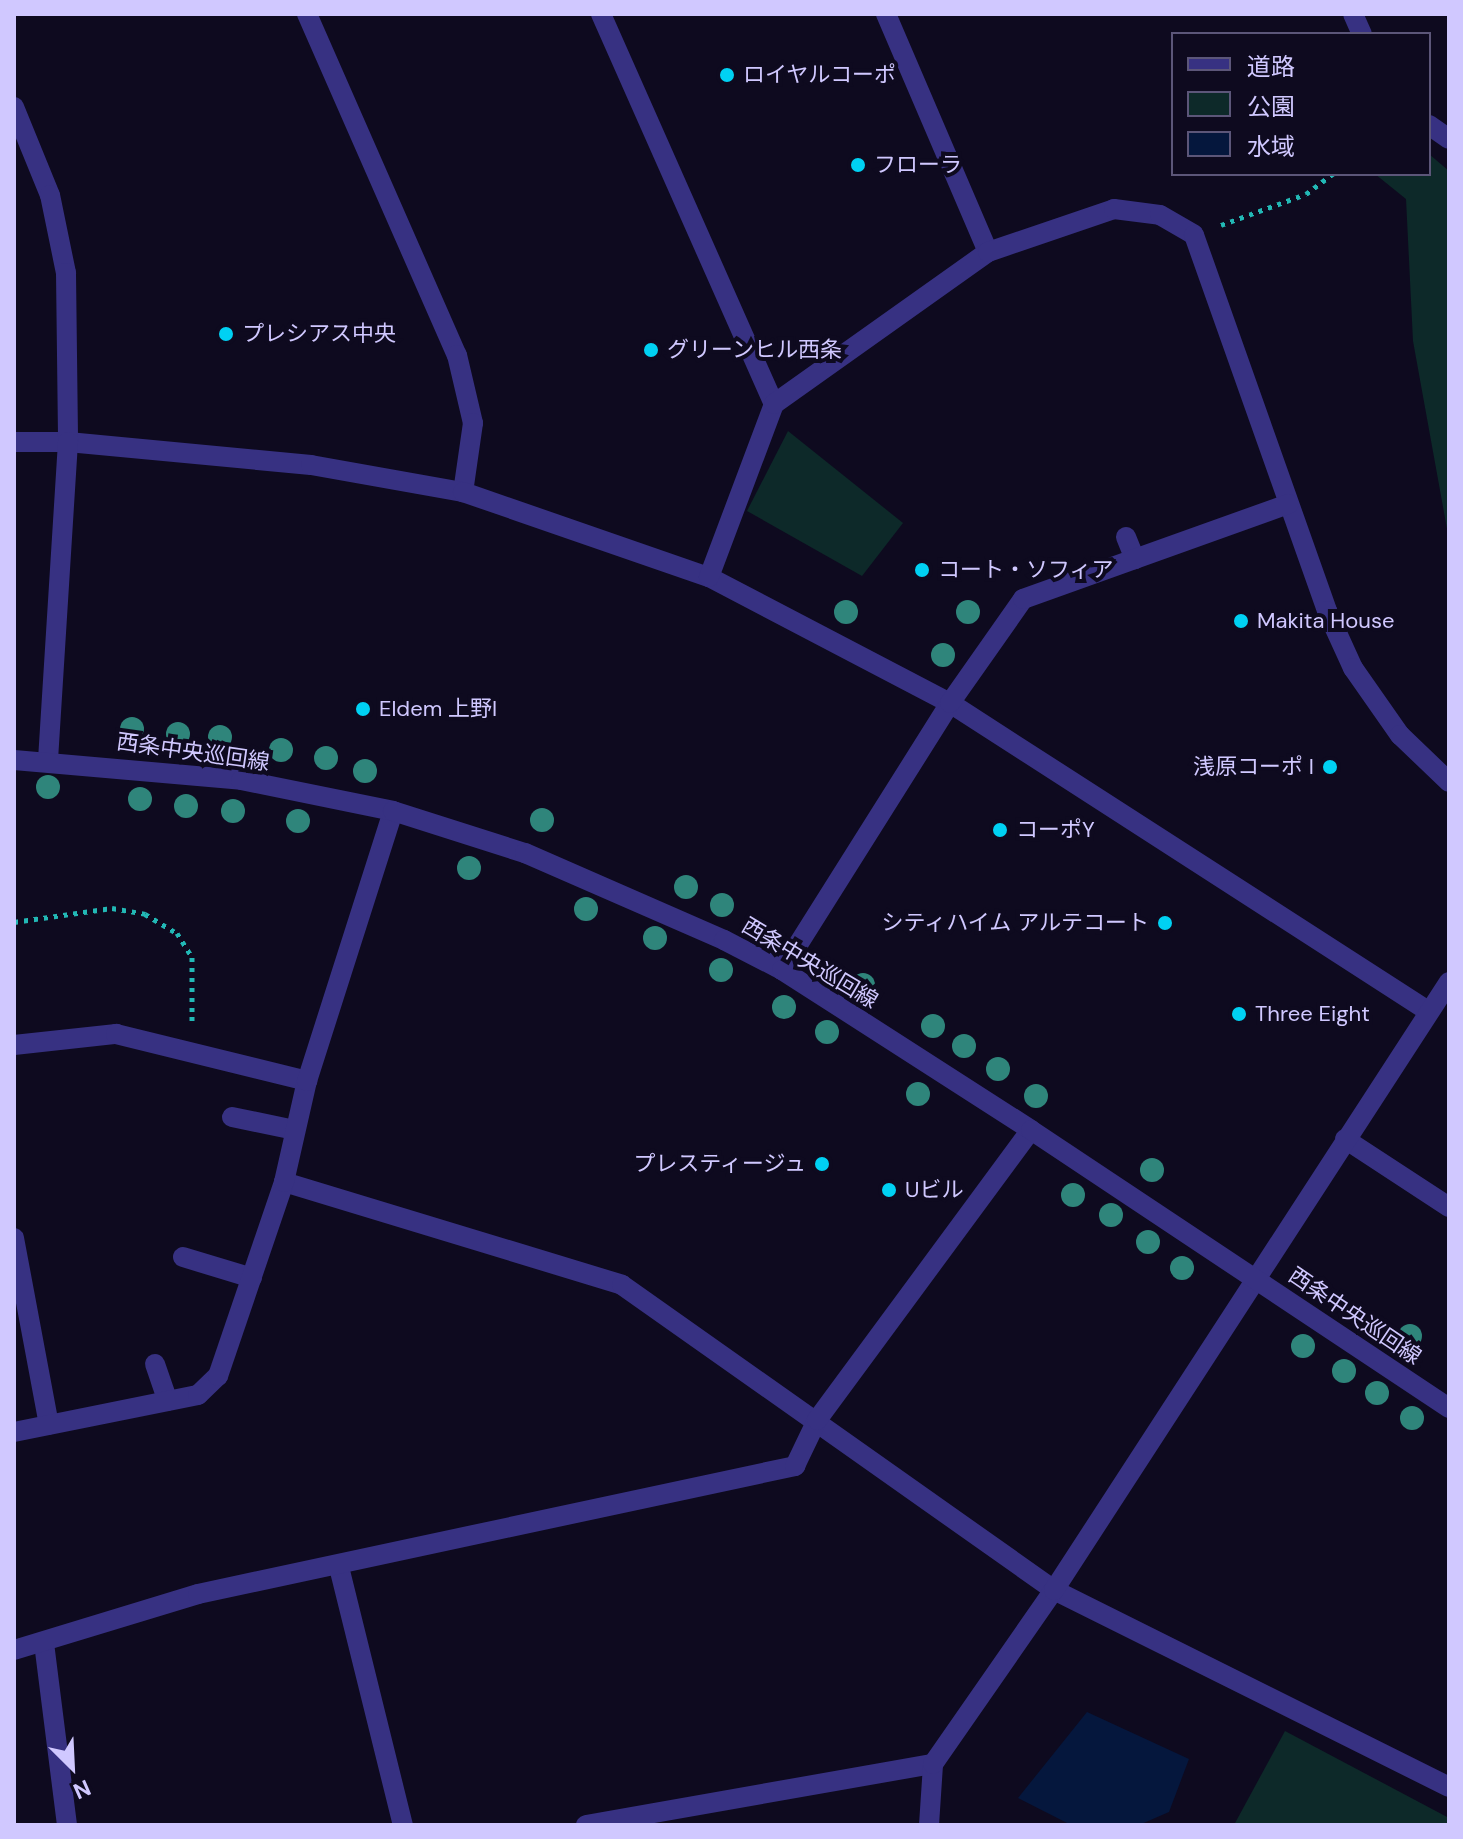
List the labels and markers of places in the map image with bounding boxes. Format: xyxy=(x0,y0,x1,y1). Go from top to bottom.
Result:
place label: ロイヤルコーポ xyxy=(743,62,897,88)
marker: ロイヤルコーポ xyxy=(718,66,736,84)
place label: フローラ xyxy=(874,152,962,178)
marker: フローラ xyxy=(849,156,867,174)
place label: プレシアス中央 xyxy=(242,321,396,347)
marker: プレシアス中央 xyxy=(217,325,235,343)
place label: グリーンヒル西条 xyxy=(667,337,843,363)
marker: グリーンヒル西条 xyxy=(642,341,660,359)
place label: コート・ソフィア xyxy=(938,557,1114,583)
marker: コート・ソフィア xyxy=(913,561,931,579)
place label: Makita House xyxy=(1257,608,1394,634)
marker: Makita House xyxy=(1232,612,1250,630)
place label: Eldem 上野I xyxy=(379,696,497,722)
marker: Eldem 上野I xyxy=(354,700,372,718)
place label: 浅原コーポ I xyxy=(1193,754,1314,780)
marker: 浅原コーポ I xyxy=(1321,758,1339,776)
place label: コーポY xyxy=(1016,817,1095,843)
marker: コーポY xyxy=(991,821,1009,839)
place label: シティハイム アルテコート xyxy=(879,910,1149,936)
marker: シティハイム アルテコート xyxy=(1156,914,1174,932)
place label: Three Eight xyxy=(1255,1001,1370,1027)
marker: Three Eight xyxy=(1230,1005,1248,1023)
place label: プレスティージュ xyxy=(630,1151,806,1177)
marker: プレスティージュ xyxy=(813,1155,831,1173)
place label: Uビル xyxy=(905,1177,963,1203)
marker: Uビル xyxy=(880,1181,898,1199)

